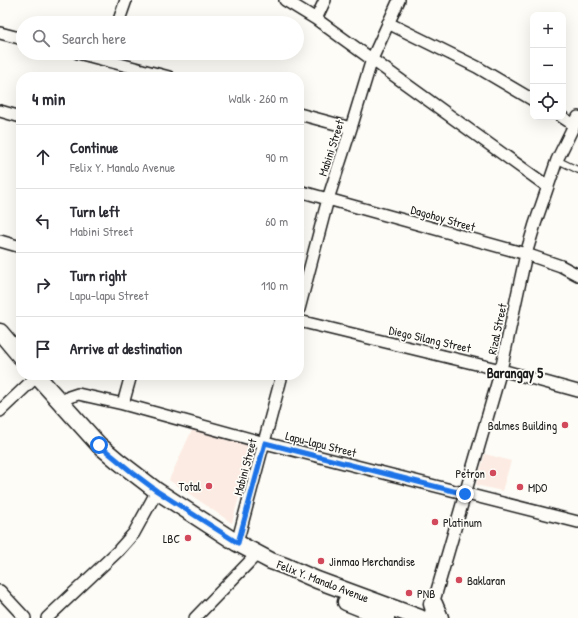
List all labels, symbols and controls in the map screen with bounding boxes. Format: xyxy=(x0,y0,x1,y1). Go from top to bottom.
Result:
map controls xyxy=(530,12,566,120)
button: + xyxy=(530,12,566,48)
search box xyxy=(16,16,304,60)
icon: search xyxy=(30,27,52,49)
text: Search here xyxy=(62,28,126,49)
button: − xyxy=(530,48,566,84)
button: locate xyxy=(530,84,566,120)
text: 4 min xyxy=(32,87,65,110)
text: Walk · 260 m xyxy=(229,89,288,107)
street label: Mabini Street xyxy=(314,117,348,178)
text: Continue xyxy=(70,137,118,158)
icon: ahead xyxy=(32,146,54,168)
text: 90 m xyxy=(266,148,288,166)
text: Felix Y. Manalo Avenue xyxy=(70,158,175,176)
text: Turn left xyxy=(70,201,120,222)
street label: Dagohoy Street xyxy=(409,201,478,236)
icon: left xyxy=(32,210,54,232)
text: 60 m xyxy=(265,212,288,230)
text: Mabini Street xyxy=(70,222,133,240)
text: Turn right xyxy=(70,265,126,286)
icon: right xyxy=(32,274,54,296)
text: 110 m xyxy=(261,276,288,294)
text: Lapu-lapu Street xyxy=(70,286,149,304)
street label: Rizal Street xyxy=(483,301,511,356)
street label: Diego Silang Street xyxy=(387,321,474,357)
icon: arrive xyxy=(32,338,54,360)
text: Arrive at destination xyxy=(70,338,182,359)
district label: Barangay 5 xyxy=(487,363,543,384)
place label: Balmes Building xyxy=(488,417,557,434)
marker: Balmes Building xyxy=(560,420,570,430)
street label: Lapu-lapu Street xyxy=(284,427,359,461)
route start xyxy=(90,436,108,454)
street label: Mabini Street xyxy=(229,436,261,497)
place label: Petron xyxy=(455,465,485,482)
marker: Petron xyxy=(488,468,498,478)
place label: Total xyxy=(179,478,202,495)
place label: MDO xyxy=(528,479,548,496)
marker: Total xyxy=(204,481,214,491)
marker: MDO xyxy=(515,482,525,492)
route end xyxy=(456,485,474,503)
place label: Platinum xyxy=(443,514,482,531)
marker: Platinum xyxy=(430,517,440,527)
place label: LBC xyxy=(163,530,180,547)
marker: LBC xyxy=(183,533,193,543)
place label: Jinmao Merchandise xyxy=(329,553,415,570)
street label: Felix Y. Manalo Avenue xyxy=(274,555,372,606)
marker: Jinmao Merchandise xyxy=(316,556,326,566)
place label: Baklaran xyxy=(467,572,505,589)
marker: Baklaran xyxy=(454,575,464,585)
place label: PNB xyxy=(417,585,435,602)
marker: PNB xyxy=(404,588,414,598)

